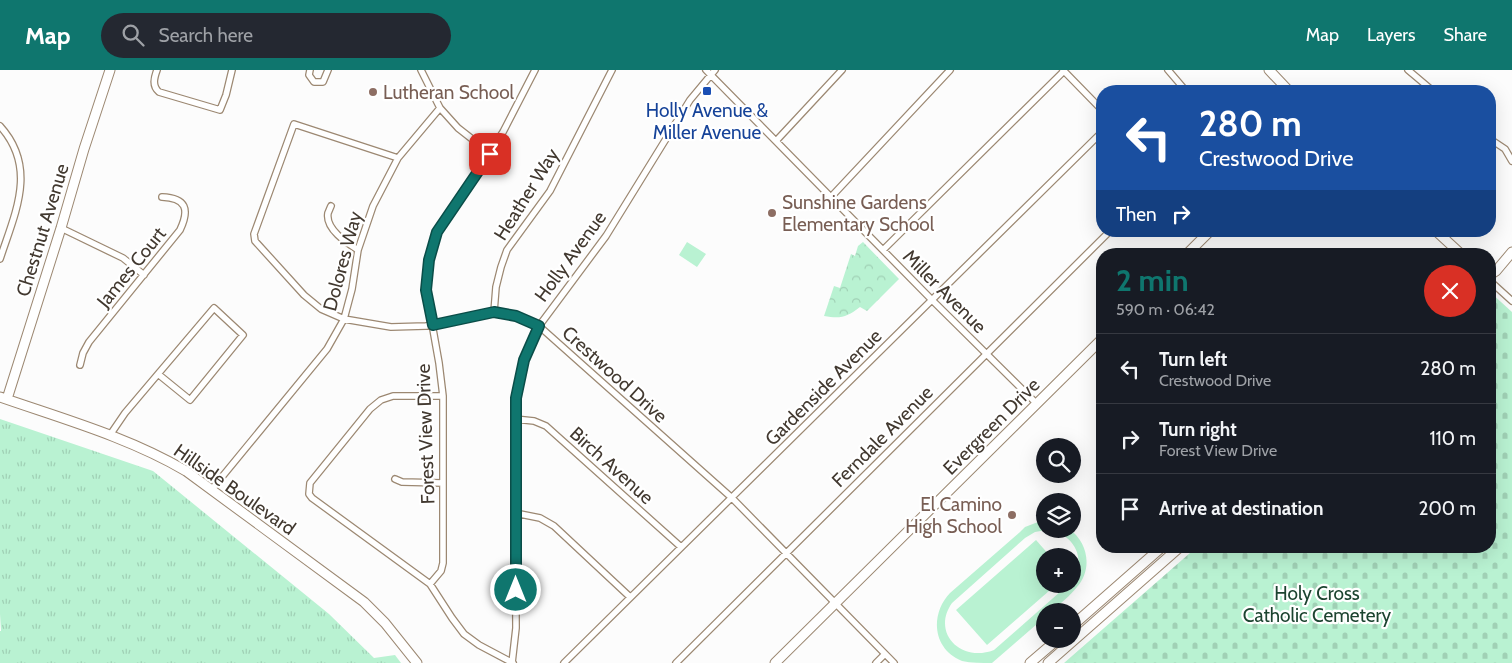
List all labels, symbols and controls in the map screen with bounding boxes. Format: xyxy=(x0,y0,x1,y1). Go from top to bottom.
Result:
search box xyxy=(101,13,451,58)
text: Map xyxy=(25,21,71,50)
icon: search xyxy=(119,21,147,49)
text: Search here xyxy=(159,24,253,47)
text: Map xyxy=(1306,24,1339,46)
text: Layers xyxy=(1367,24,1416,46)
text: Share xyxy=(1444,24,1487,46)
place label: Lutheran School xyxy=(383,81,515,104)
marker: Holly Avenue & Miller Avenue xyxy=(701,85,713,97)
marker: Lutheran School xyxy=(367,86,379,98)
place label: Holly Avenue & Miller Avenue xyxy=(646,99,769,144)
text: 280 m xyxy=(1199,102,1302,145)
icon: left xyxy=(1116,105,1181,170)
pin xyxy=(469,133,511,175)
icon: arrive xyxy=(476,140,504,168)
street label: Heather Way xyxy=(489,144,564,244)
text: Crestwood Drive xyxy=(1199,145,1353,172)
street label: Chestnut Avenue xyxy=(11,161,74,299)
place label: Sunshine Gardens Elementary School xyxy=(782,191,935,236)
icon: right xyxy=(1167,200,1195,228)
text: Then xyxy=(1116,203,1157,226)
street label: Holly Avenue xyxy=(530,206,611,306)
marker: Sunshine Gardens Elementary School xyxy=(766,207,778,219)
street label: Dolores Way xyxy=(318,208,367,313)
street label: James Court xyxy=(91,222,171,313)
street label: Miller Avenue xyxy=(898,245,991,338)
text: 2 min xyxy=(1116,262,1188,299)
button: close xyxy=(1424,265,1476,317)
text: 590 m · 06:42 xyxy=(1116,300,1215,319)
street label: Crestwood Drive xyxy=(557,321,672,428)
street label: Gardenside Avenue xyxy=(760,324,887,450)
text: Turn left xyxy=(1159,348,1227,371)
icon: left xyxy=(1116,355,1144,383)
text: 280 m xyxy=(1420,357,1476,380)
street label: Forest View Drive xyxy=(412,363,439,505)
text: Crestwood Drive xyxy=(1159,371,1271,390)
street label: Evergreen Drive xyxy=(938,373,1045,479)
street label: Ferndale Avenue xyxy=(827,381,938,492)
text: Turn right xyxy=(1159,418,1237,441)
street label: Birch Avenue xyxy=(565,422,658,509)
icon: right xyxy=(1116,425,1144,453)
text: 110 m xyxy=(1429,427,1476,450)
map controls xyxy=(1036,438,1081,648)
button: search xyxy=(1036,438,1081,483)
street label: Hillside Boulevard xyxy=(169,439,300,540)
text: Forest View Drive xyxy=(1159,441,1277,460)
place label: El Camino High School xyxy=(905,493,1003,538)
button: layers xyxy=(1036,493,1081,538)
icon: arrive xyxy=(1116,495,1144,523)
text: Arrive at destination xyxy=(1159,497,1323,520)
text: 200 m xyxy=(1419,497,1476,520)
marker: El Camino High School xyxy=(1006,509,1018,521)
button: + xyxy=(1036,548,1081,593)
position arrow xyxy=(489,563,541,615)
park label: Holy Cross Catholic Cemetery xyxy=(1243,582,1392,627)
button: − xyxy=(1036,603,1081,648)

